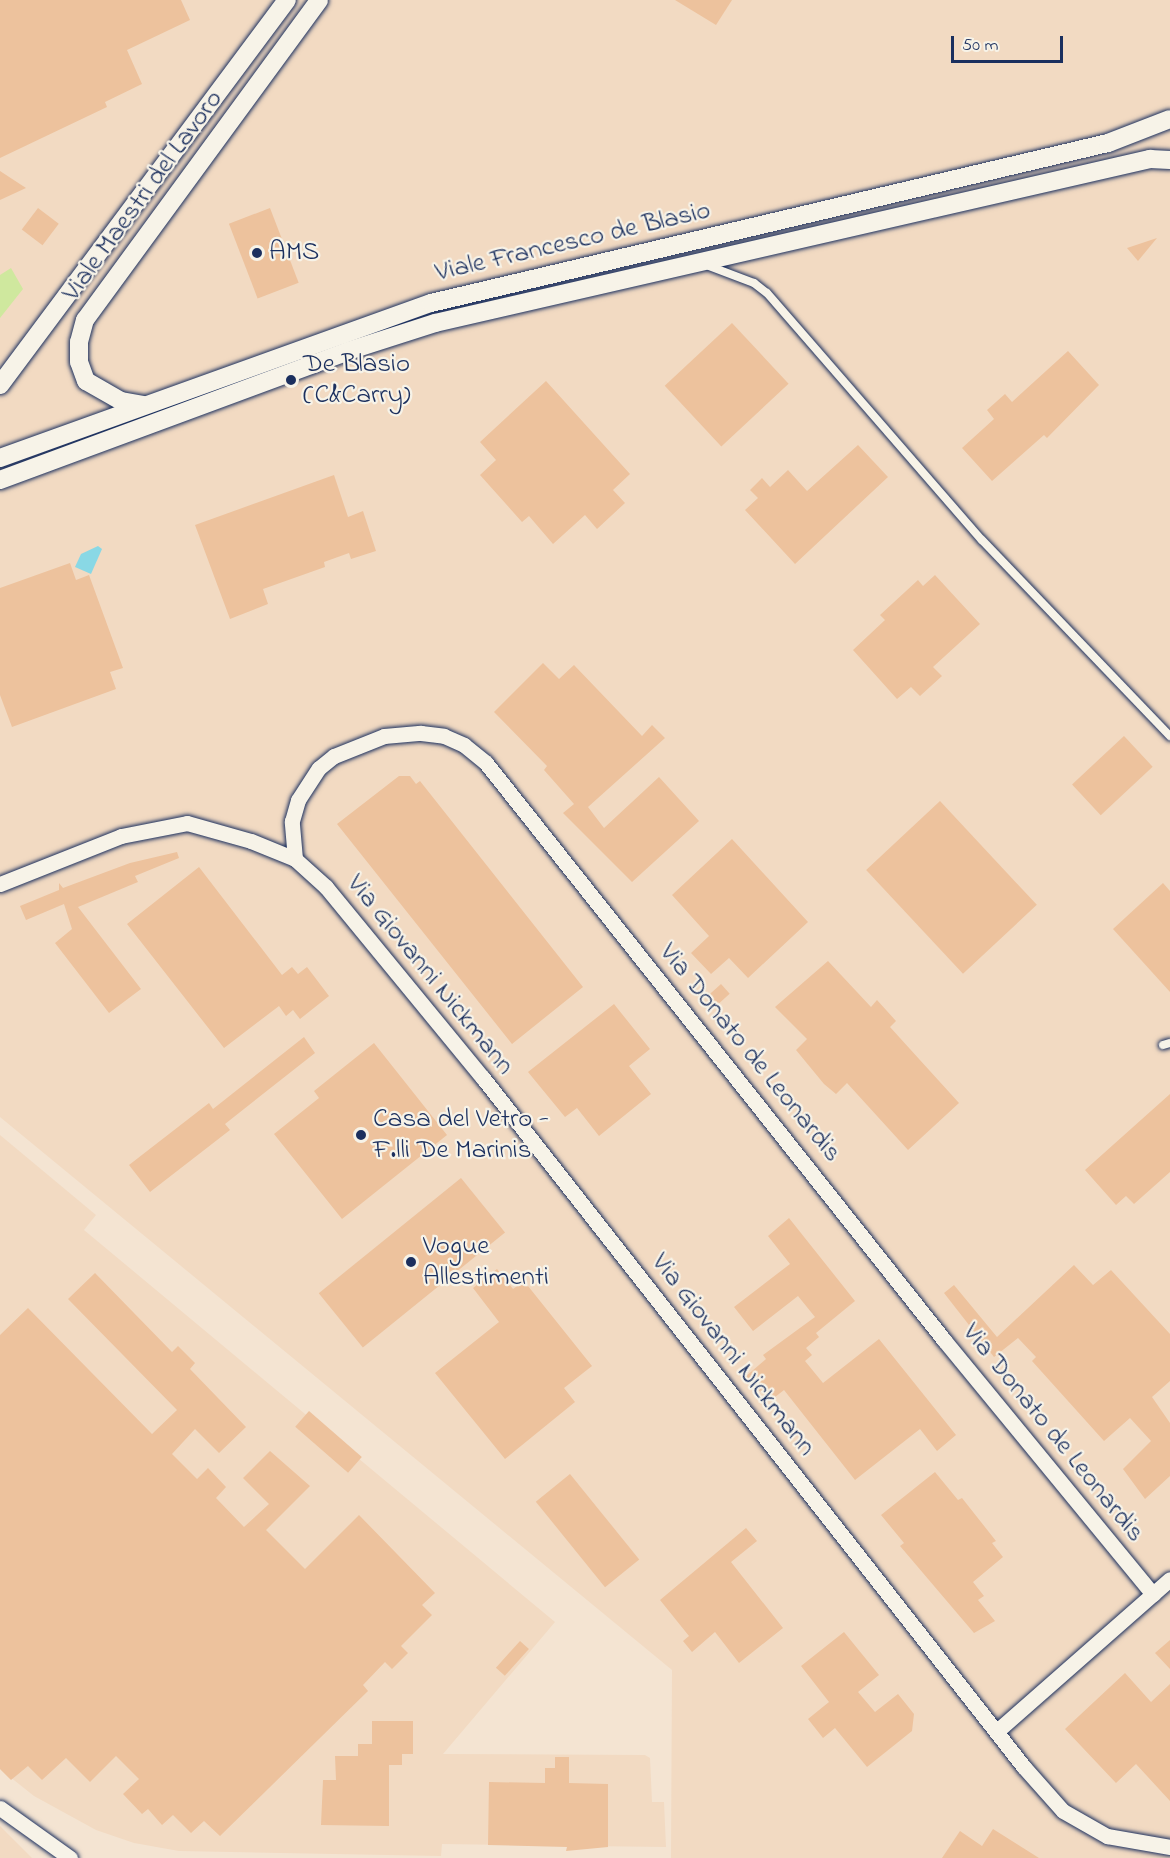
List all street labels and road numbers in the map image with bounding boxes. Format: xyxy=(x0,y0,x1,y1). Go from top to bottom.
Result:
street label: Viale Maestri del Lavoro xyxy=(56,84,230,308)
street label: Viale Francesco de Blasio xyxy=(432,195,714,289)
street label: Via Giovanni Nickmann xyxy=(339,868,521,1082)
street label: Via Donato de Leonardis xyxy=(652,937,848,1169)
street label: Via Giovanni Nickmann xyxy=(644,1247,822,1463)
street label: Via Donato de Leonardis xyxy=(955,1317,1151,1549)

